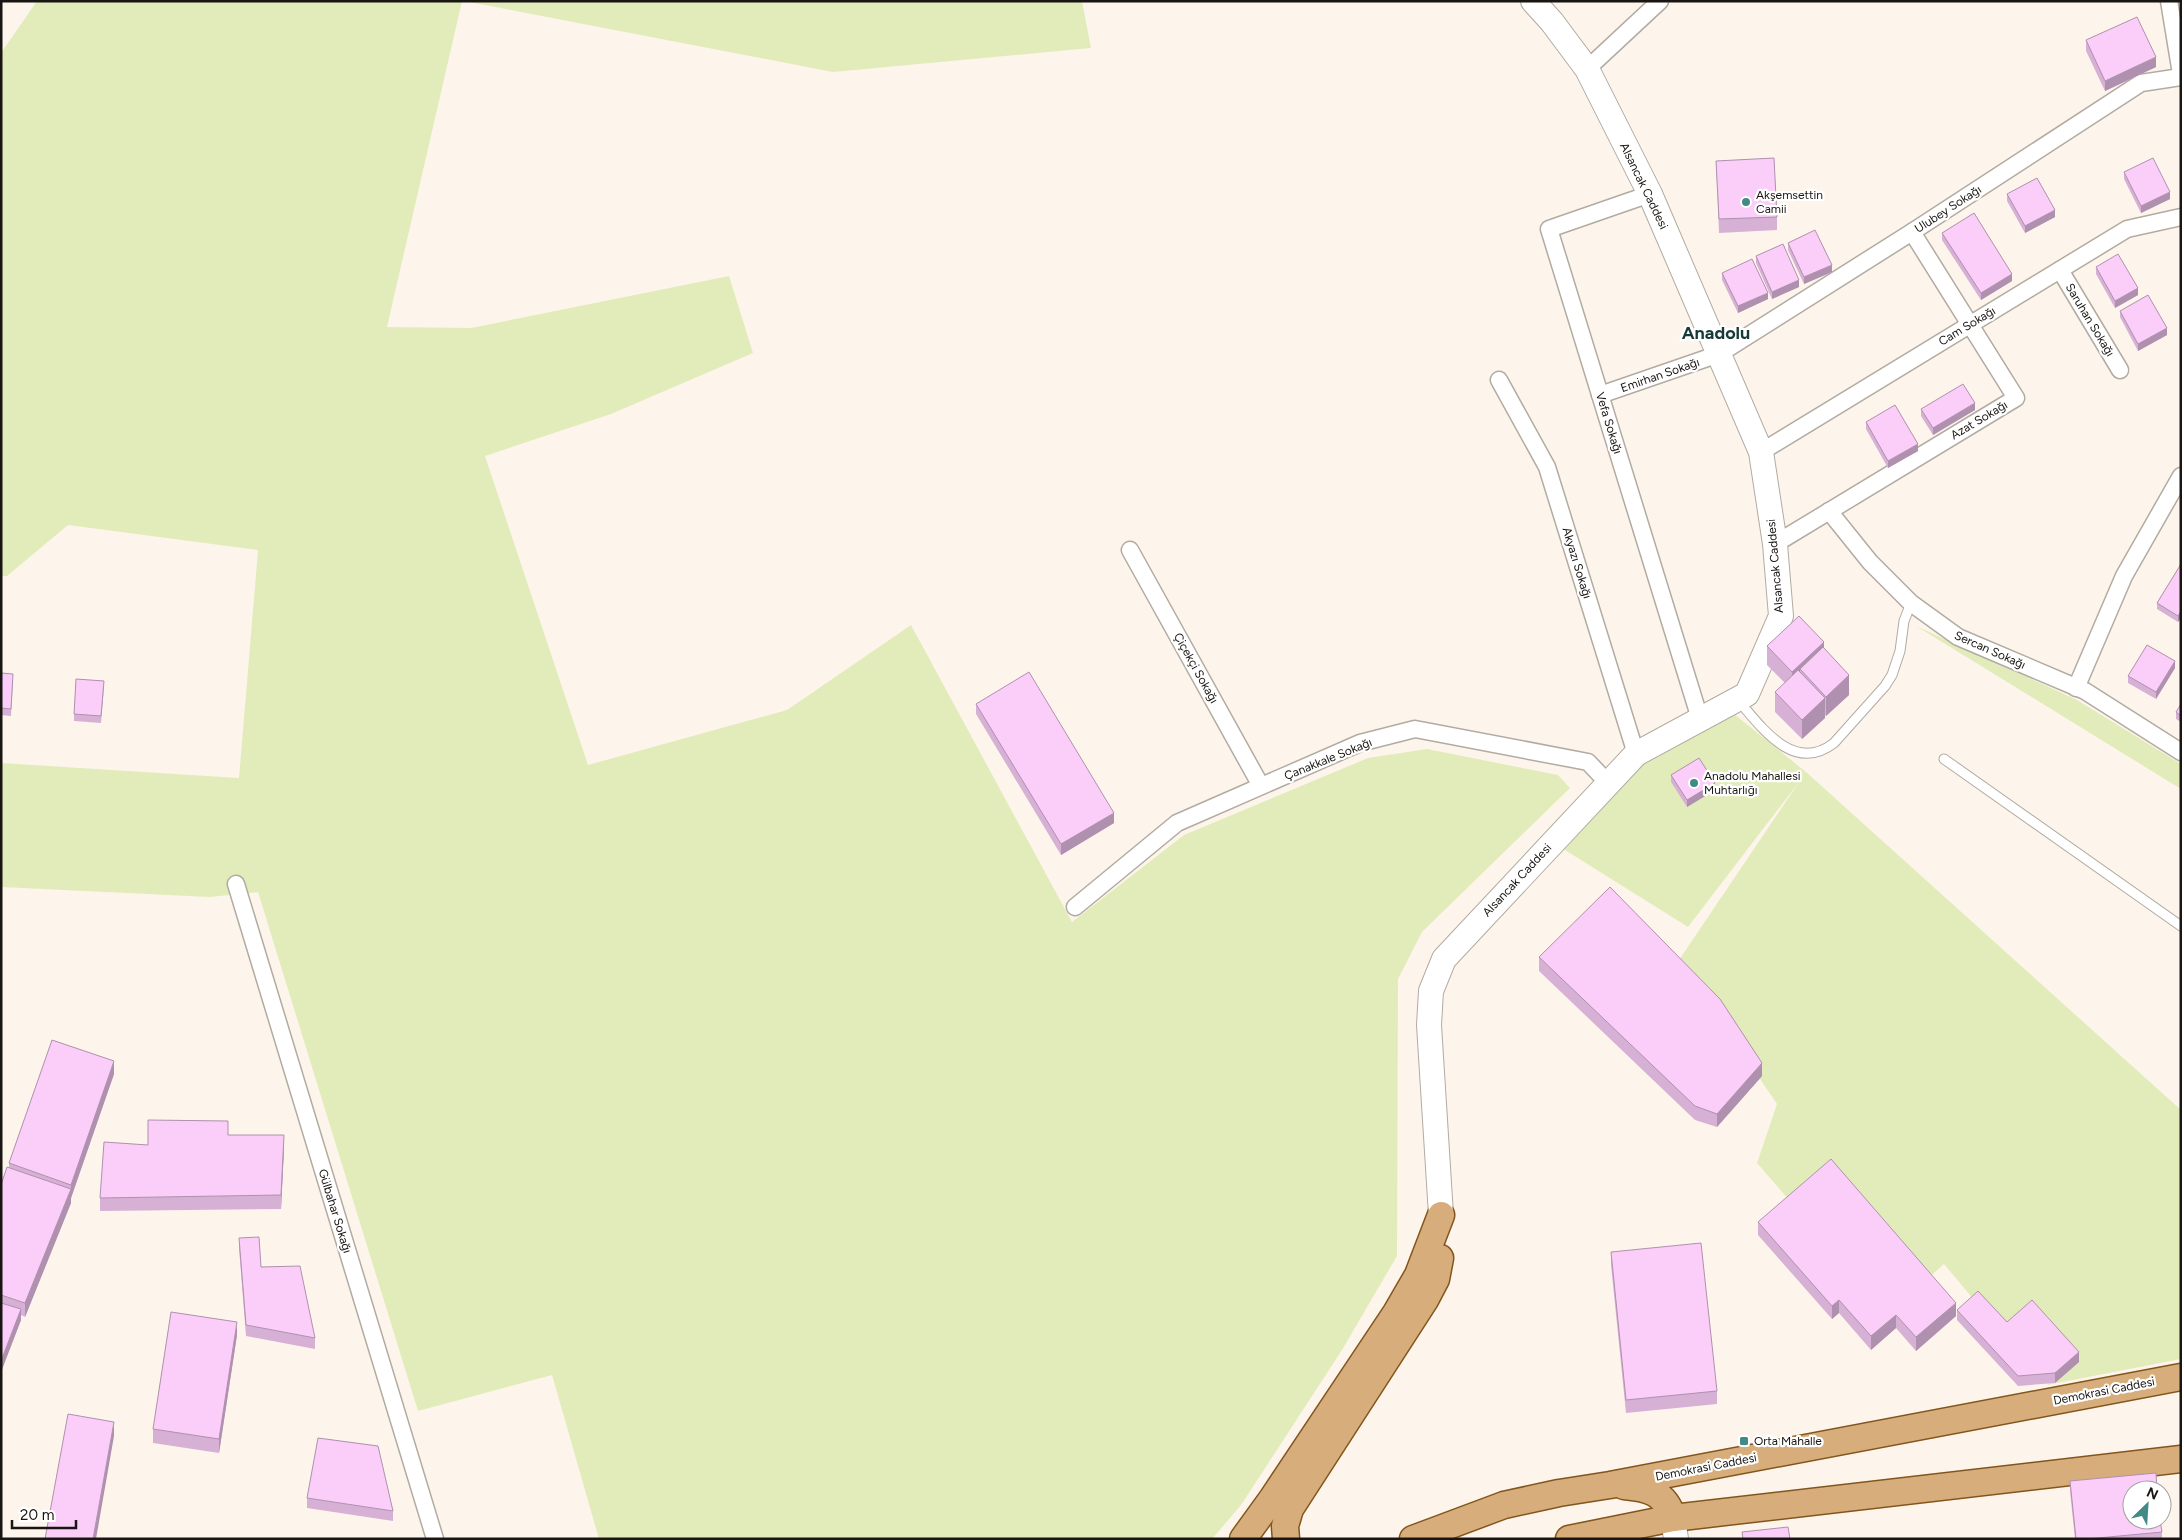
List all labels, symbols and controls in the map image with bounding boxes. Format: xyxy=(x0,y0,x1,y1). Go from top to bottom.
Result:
street label: Alsancak Caddesi xyxy=(1617,141,1671,231)
street label: Ulubey Sokağı xyxy=(1912,182,1984,236)
place label: Akşemsettin Camii xyxy=(1756,188,1823,216)
marker: Akşemsettin Camii xyxy=(1740,196,1752,208)
street label: Saruhan Sokağı xyxy=(2063,281,2117,359)
street label: Cam Sokağı xyxy=(1936,304,1998,348)
district label: Anadolu xyxy=(1682,322,1750,344)
street label: Emirhan Sokağı xyxy=(1619,355,1701,395)
street label: Vefa Sokağı xyxy=(1593,390,1625,456)
street label: Azat Sokağı xyxy=(1948,398,2010,442)
street label: Alsancak Caddesi xyxy=(1764,518,1786,614)
street label: Akyazı Sokağı xyxy=(1560,526,1594,600)
street label: Sercan Sokağı xyxy=(1952,628,2028,672)
street label: Çiçekçi Sokağı xyxy=(1171,630,1221,706)
street label: Çanakkale Sokağı xyxy=(1282,735,1374,783)
place label: Anadolu Mahallesi Muhtarlığı xyxy=(1704,769,1801,797)
marker: Anadolu Mahallesi Muhtarlığı xyxy=(1688,777,1700,789)
street label: Alsancak Caddesi xyxy=(1480,841,1554,919)
street label: Gülbahar Sokağı xyxy=(316,1167,354,1255)
street label: Demokrasi Caddesi xyxy=(2052,1374,2156,1408)
place label: Orta Mahalle xyxy=(1754,1434,1822,1448)
marker: Orta Mahalle xyxy=(1738,1435,1750,1447)
street label: Demokrasi Caddesi xyxy=(1654,1450,1758,1484)
north arrow xyxy=(2122,1480,2172,1530)
text: N xyxy=(2144,1484,2161,1504)
scale bar xyxy=(12,1498,76,1530)
text: 20 m xyxy=(20,1506,54,1524)

